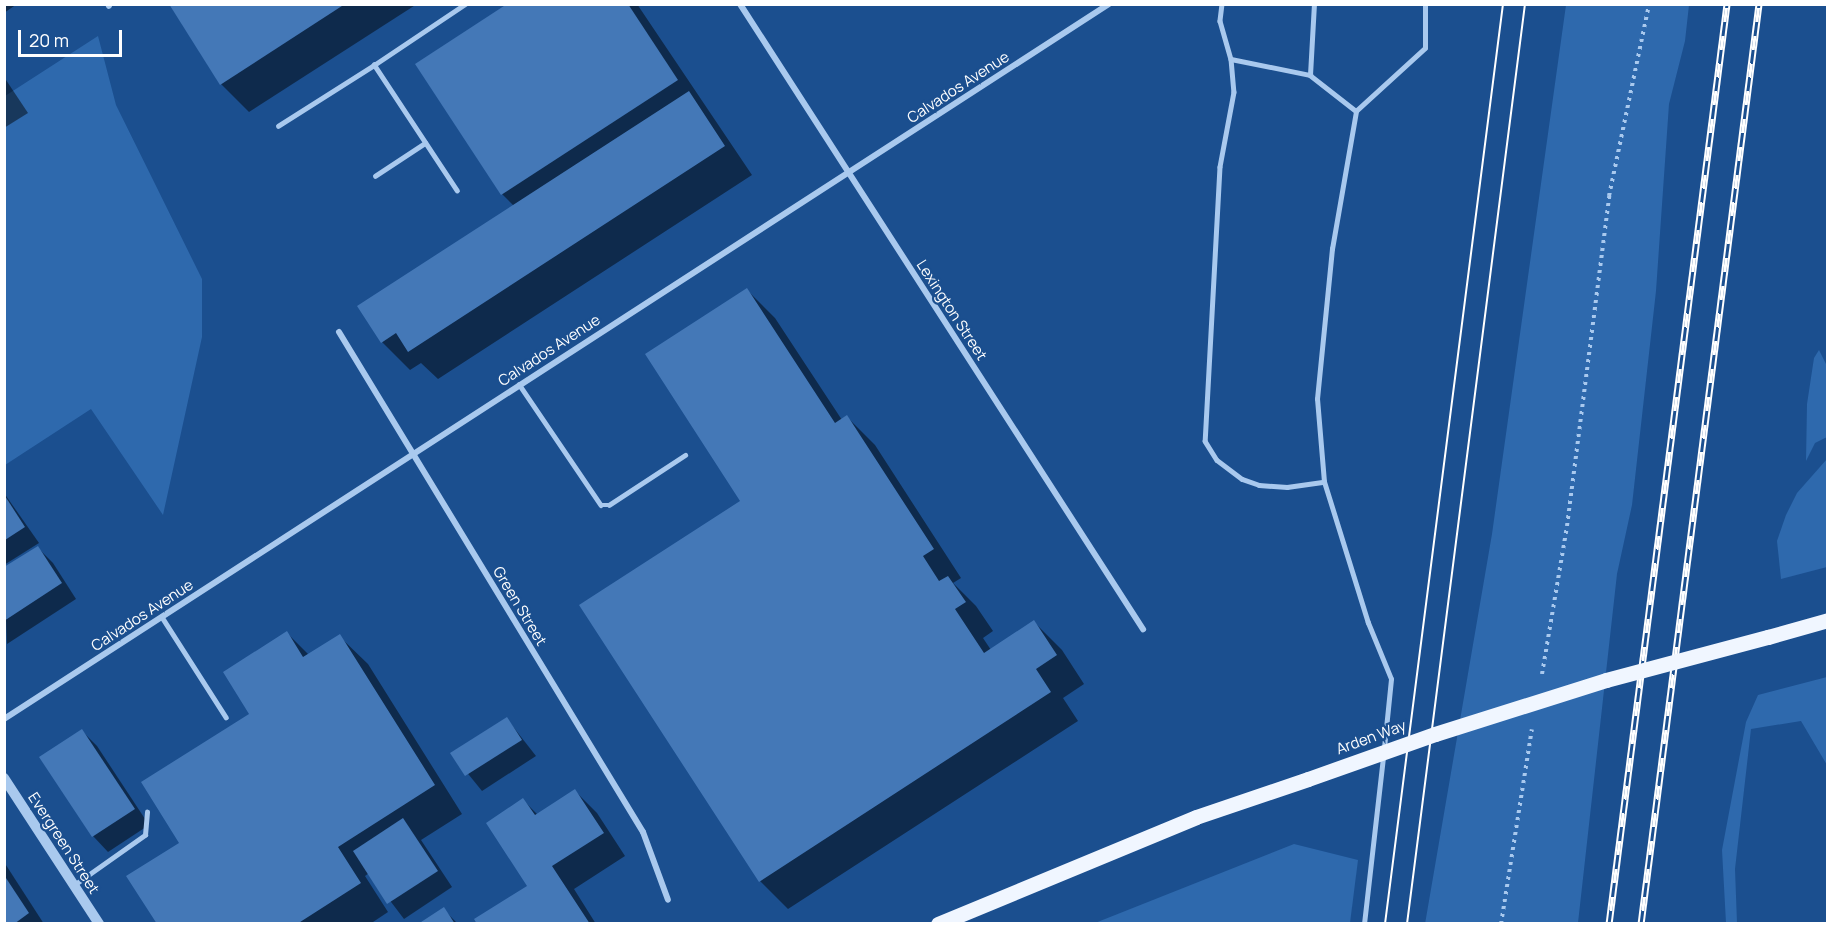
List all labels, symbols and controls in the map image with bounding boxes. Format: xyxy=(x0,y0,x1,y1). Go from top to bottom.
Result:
scale bar xyxy=(21,18,124,56)
text: 20 m xyxy=(29,28,69,52)
street label: Calvados Avenue xyxy=(904,47,1012,127)
street label: Lexington Street xyxy=(913,257,991,363)
street label: Calvados Avenue xyxy=(495,310,603,390)
street label: Green Street xyxy=(489,563,551,649)
street label: Calvados Avenue xyxy=(88,575,196,655)
street label: Arden Way xyxy=(1334,716,1408,758)
street label: Evergreen Street xyxy=(25,789,103,897)

